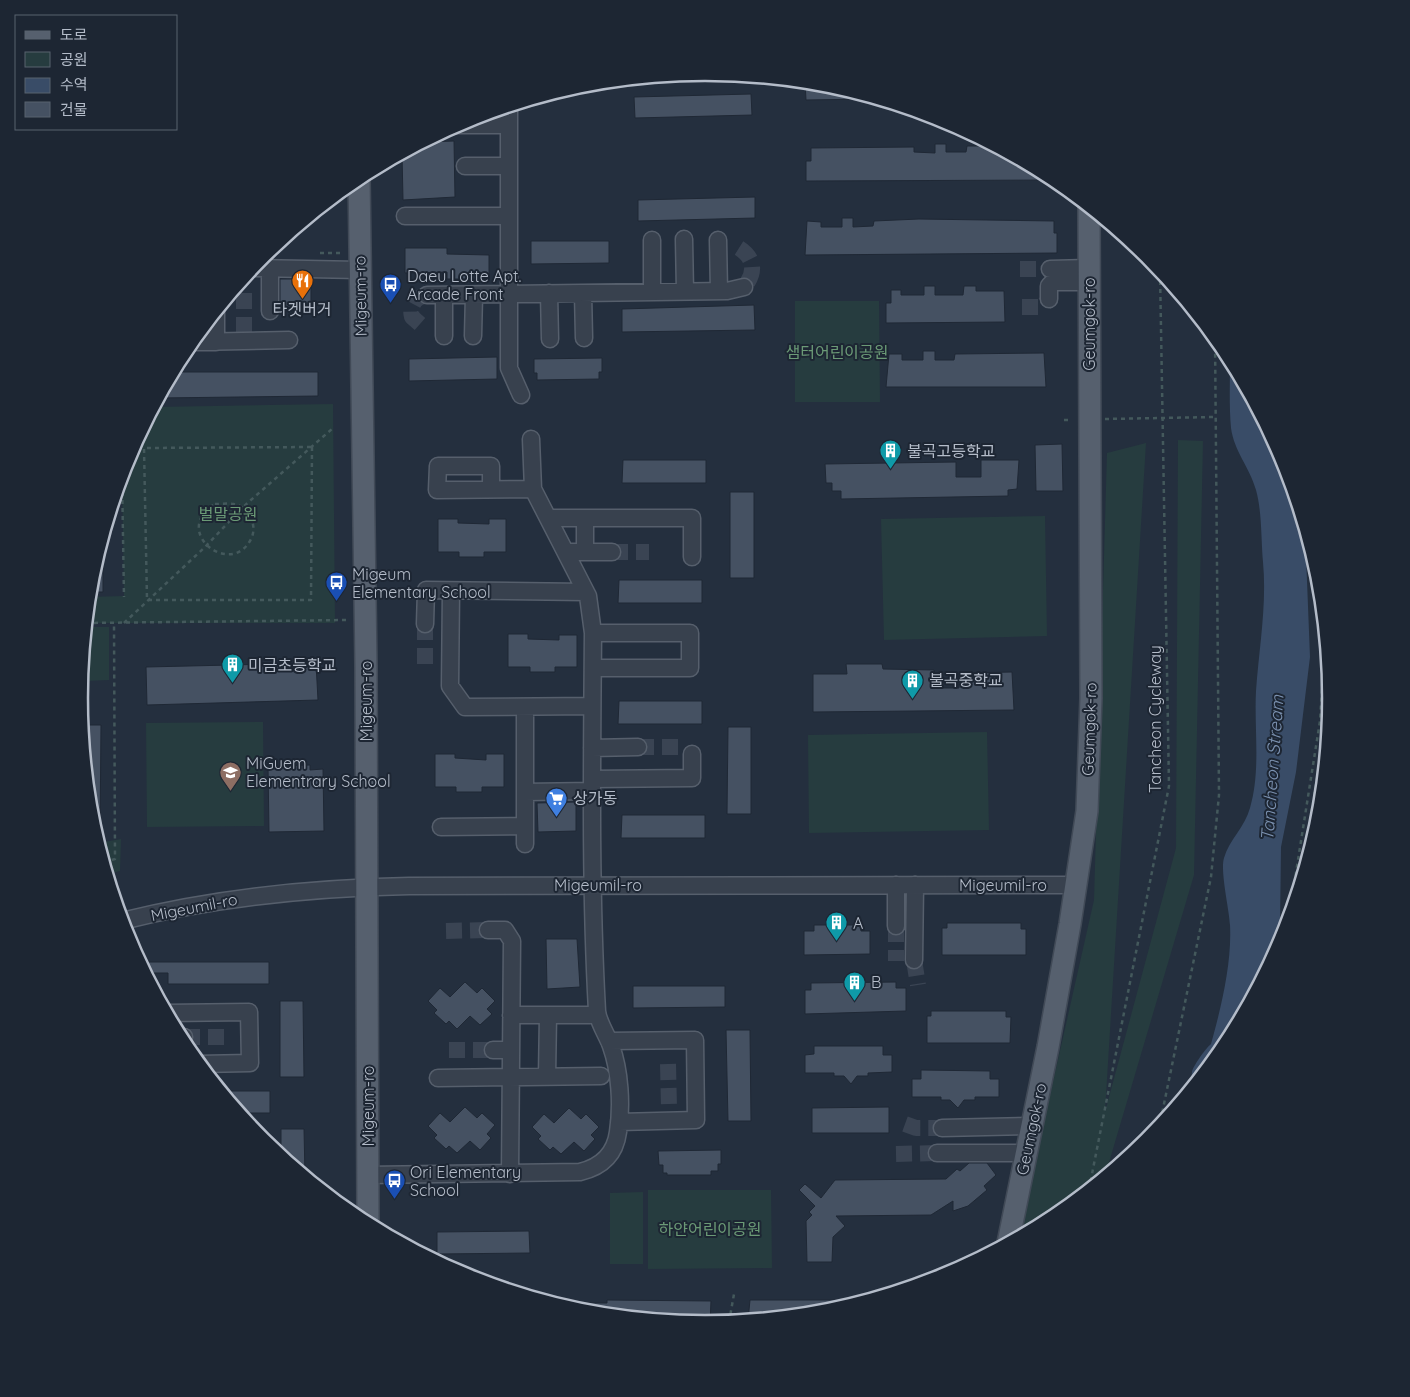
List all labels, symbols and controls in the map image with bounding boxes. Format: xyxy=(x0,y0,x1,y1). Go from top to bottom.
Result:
legend xyxy=(15,15,178,130)
text: 도로 xyxy=(60,25,88,44)
text: 공원 xyxy=(60,50,88,69)
text: 수역 xyxy=(60,75,88,94)
text: 건물 xyxy=(60,100,88,119)
street label: Migeum-ro xyxy=(349,255,371,337)
place label: Daeu Lotte Apt. Arcade Front xyxy=(407,266,522,304)
restaurant icon: 타겟버거 xyxy=(290,268,314,299)
bus stop icon: Daeu Lotte Apt. Arcade Front xyxy=(379,273,403,304)
street label: Geumgok-ro xyxy=(1079,277,1099,371)
place label: 타겟버거 xyxy=(273,299,331,319)
park label: 샘터어린이공원 xyxy=(785,342,889,362)
building icon: 불곡고등학교 xyxy=(879,439,903,470)
place label: 불곡고등학교 xyxy=(907,441,995,461)
park label: 벌말공원 xyxy=(199,504,257,524)
place label: Migeum Elementary School xyxy=(352,564,491,602)
bus stop icon: Migeum Elementary School xyxy=(324,571,348,602)
street label: Tancheon Cycleway xyxy=(1145,645,1165,793)
building icon: 미금초등학교 xyxy=(220,653,244,684)
place label: 미금초등학교 xyxy=(248,655,336,675)
street label: Migeum-ro xyxy=(356,661,376,741)
building icon: 불곡중학교 xyxy=(901,668,925,699)
place label: 불곡중학교 xyxy=(929,670,1003,690)
street label: Geumgok-ro xyxy=(1077,682,1101,776)
water label: Tancheon Stream xyxy=(1255,693,1289,842)
place label: MiGuem Elementrary School xyxy=(246,753,391,791)
school or university icon: MiGuem Elementrary School xyxy=(218,760,242,791)
supermarket icon: 상가동 xyxy=(545,786,569,817)
place label: 상가동 xyxy=(573,788,617,808)
street label: Migeumil-ro xyxy=(554,875,642,895)
street label: Migeumil-ro xyxy=(959,875,1047,895)
street label: Migeumil-ro xyxy=(149,889,239,925)
building icon: A xyxy=(825,911,849,942)
place label: A xyxy=(853,913,863,933)
building icon: B xyxy=(843,970,867,1001)
place label: B xyxy=(871,972,881,992)
street label: Migeum-ro xyxy=(358,1066,378,1146)
street label: Geumgok-ro xyxy=(1012,1081,1050,1177)
place label: Ori Elementary School xyxy=(410,1162,521,1200)
bus stop icon: Ori Elementary School xyxy=(382,1169,406,1200)
park label: 하얀어린이공원 xyxy=(658,1219,762,1239)

